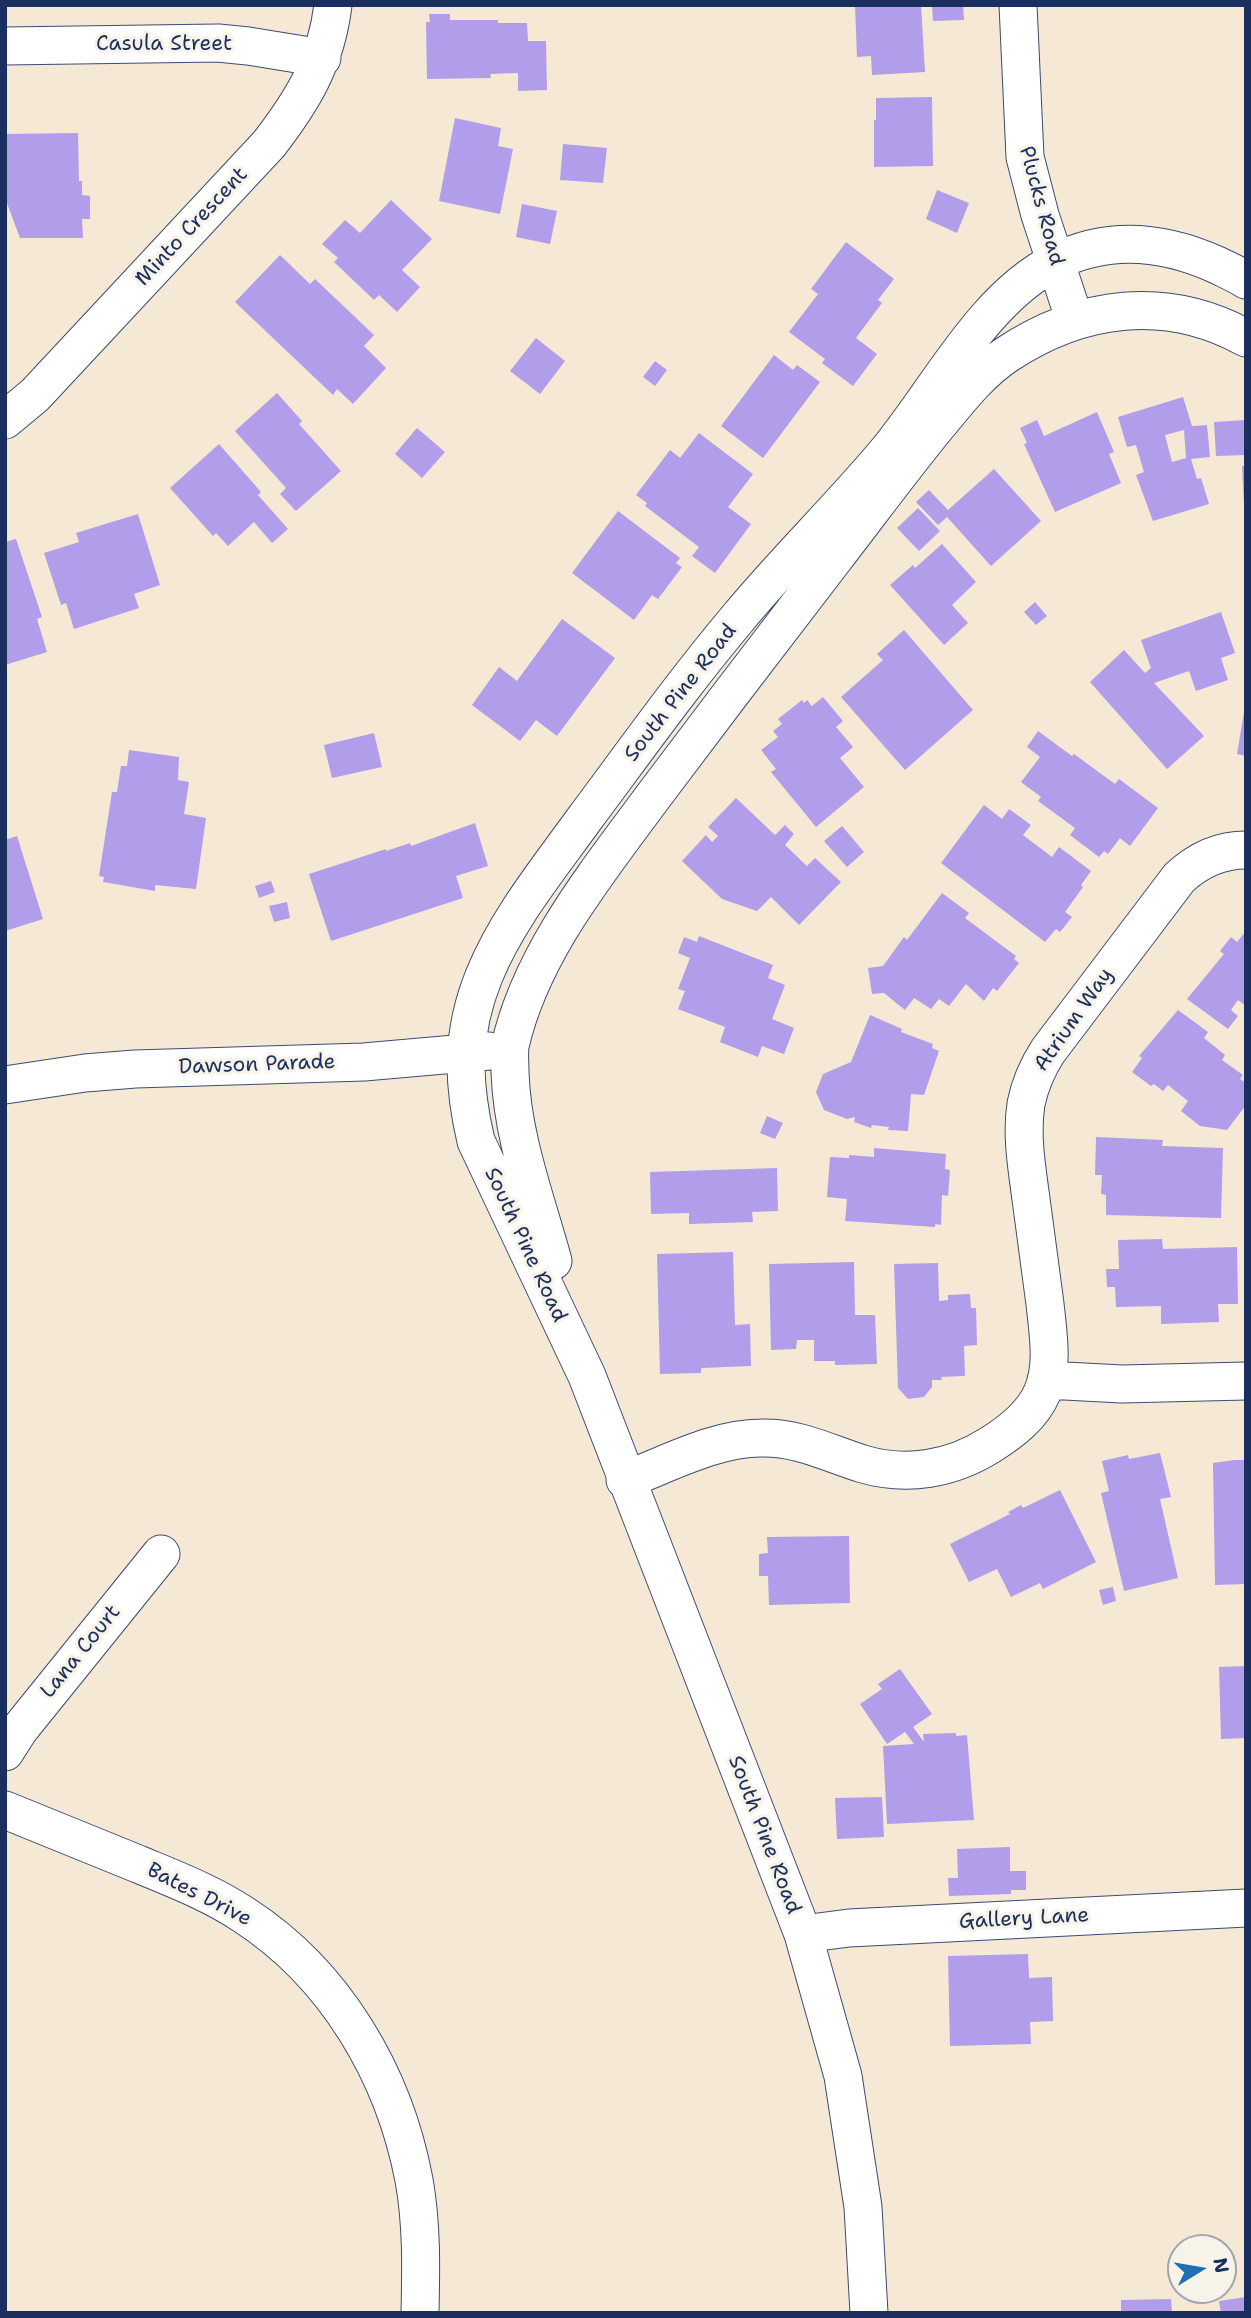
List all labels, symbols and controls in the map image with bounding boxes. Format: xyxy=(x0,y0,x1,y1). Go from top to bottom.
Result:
street label: Casula Street xyxy=(96,32,232,58)
street label: Plucks Road xyxy=(1013,144,1069,268)
street label: Minto Crescent xyxy=(131,162,253,292)
street label: South Pine Road xyxy=(620,619,742,767)
street label: Atrium Way xyxy=(1029,963,1119,1077)
street label: Dawson Parade xyxy=(178,1050,336,1080)
street label: South Pine Road xyxy=(478,1164,572,1326)
street label: Lana Court xyxy=(36,1600,126,1704)
street label: South Pine Road xyxy=(722,1752,806,1918)
street label: Bates Drive xyxy=(142,1858,256,1932)
street label: Gallery Lane xyxy=(958,1903,1090,1935)
north arrow xyxy=(1167,2234,1237,2304)
text: N xyxy=(1207,2256,1235,2275)

